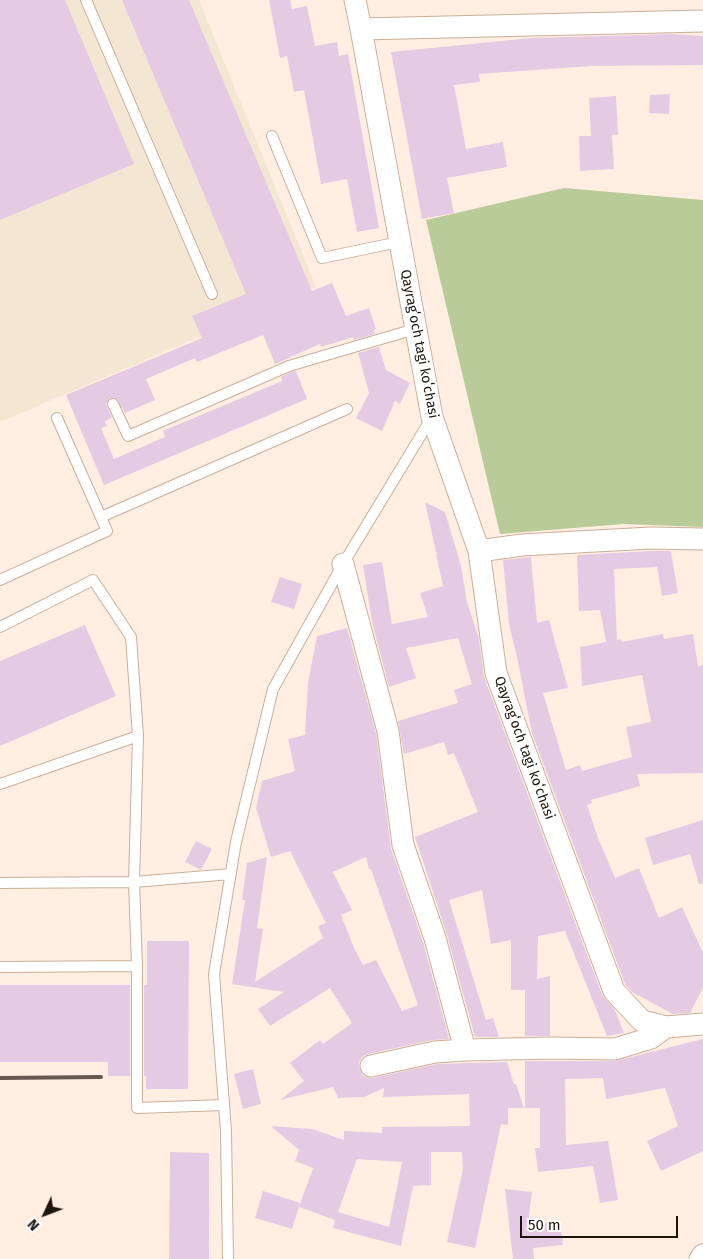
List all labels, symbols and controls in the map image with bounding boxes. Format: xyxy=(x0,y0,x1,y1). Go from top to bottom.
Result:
street label: Qayragʻoch tagi koʻchasi xyxy=(396,268,442,420)
street label: Qayragʻoch tagi koʻchasi xyxy=(490,674,558,822)
north arrow xyxy=(20,1189,70,1239)
scale bar xyxy=(523,1206,680,1238)
text: N xyxy=(24,1215,43,1234)
text: 50 m xyxy=(528,1216,561,1234)

